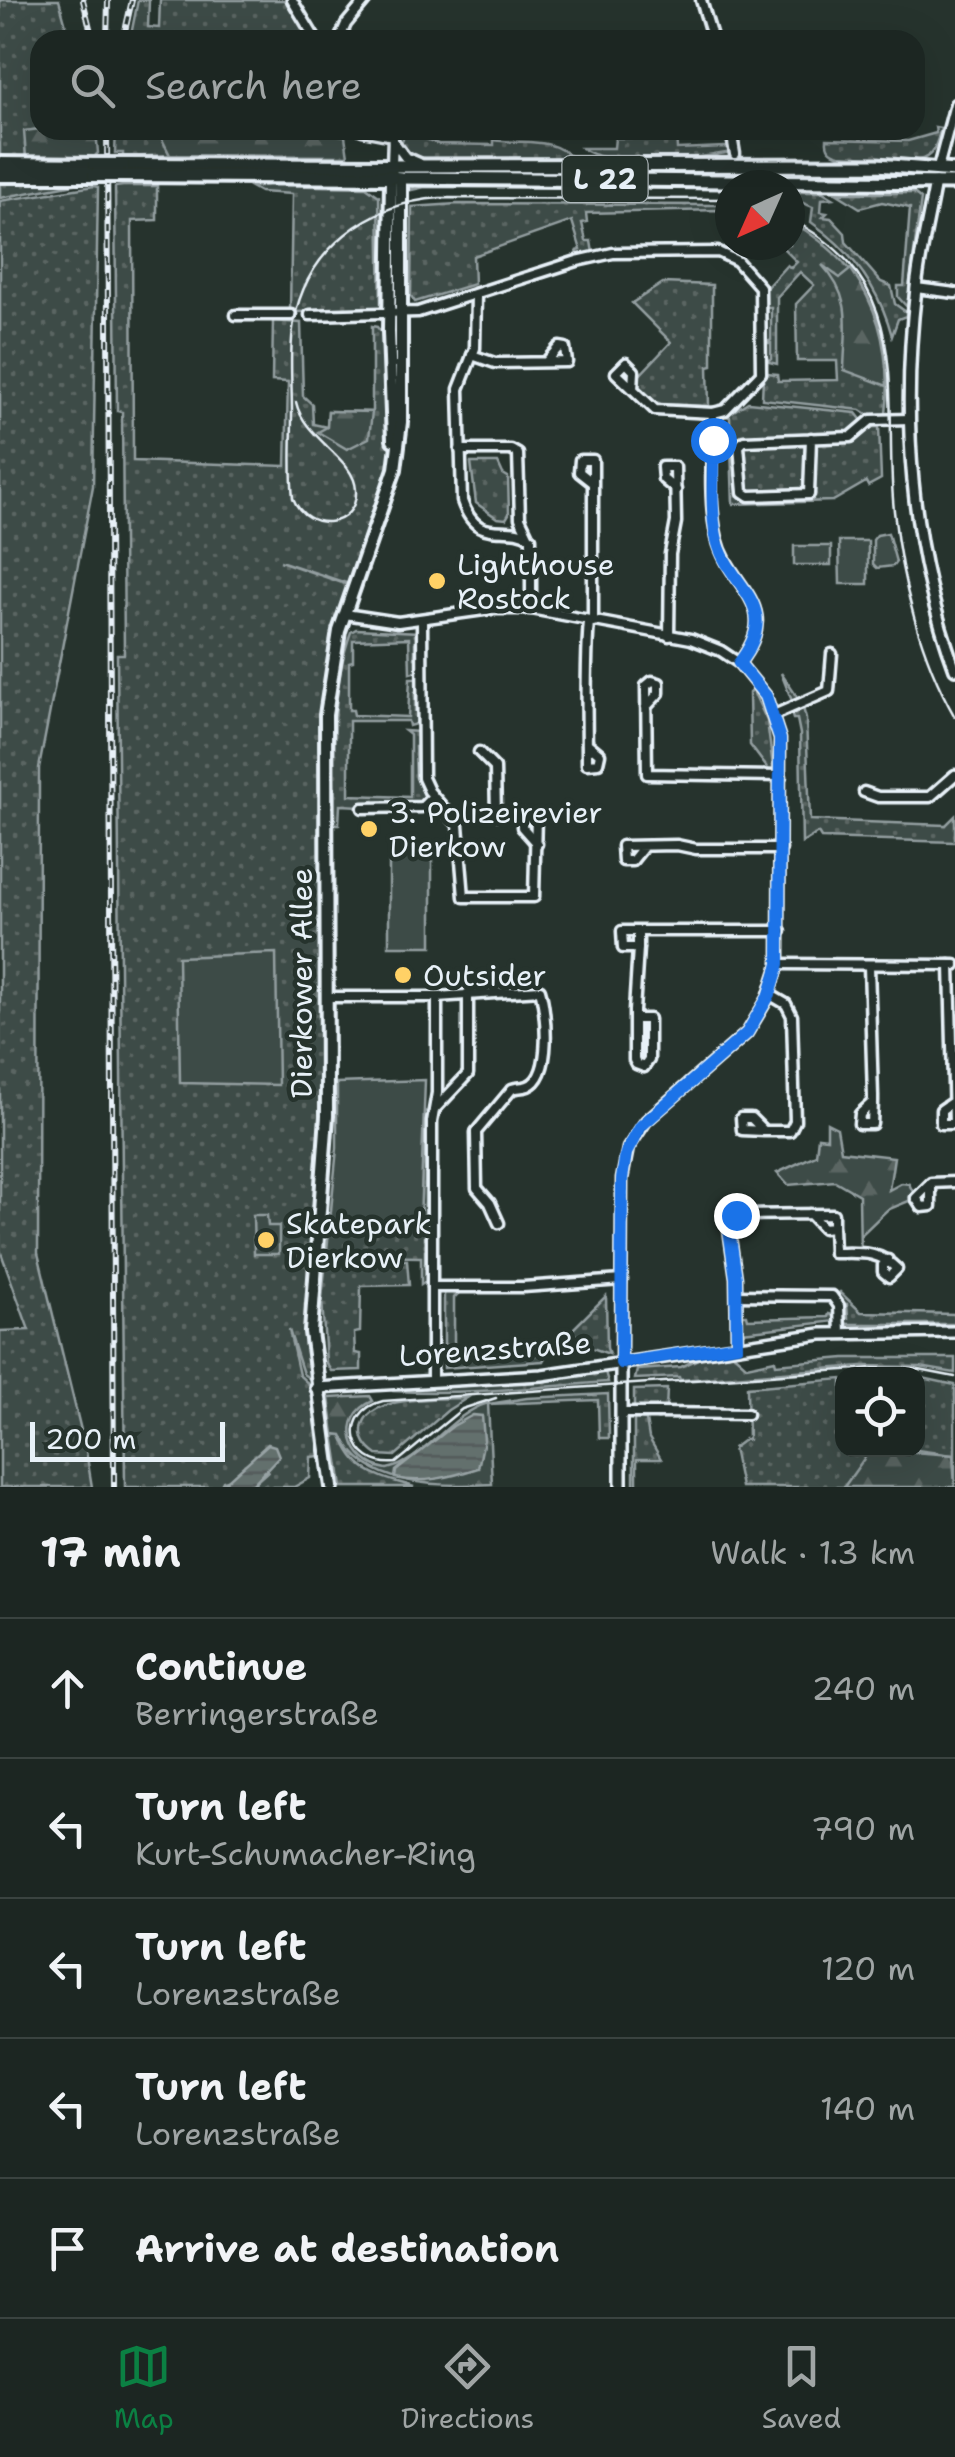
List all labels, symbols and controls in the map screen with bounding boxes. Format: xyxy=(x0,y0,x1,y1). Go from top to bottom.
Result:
search box xyxy=(30,30,925,140)
icon: search xyxy=(65,58,120,113)
text: Search here xyxy=(145,60,362,111)
road number: L 22 xyxy=(562,156,648,202)
north arrow xyxy=(715,170,805,260)
route start xyxy=(691,418,737,464)
place label: Lighthouse Rostock xyxy=(457,544,615,619)
marker: Lighthouse Rostock xyxy=(426,570,448,592)
place label: 3. Polizeirevier Dierkow xyxy=(389,792,603,867)
marker: 3. Polizeirevier Dierkow xyxy=(358,818,380,840)
street label: Dierkower Allee xyxy=(281,868,322,1098)
place label: Outsider xyxy=(423,955,547,996)
marker: Outsider xyxy=(392,964,414,986)
route end xyxy=(714,1193,760,1239)
place label: Skatepark Dierkow xyxy=(286,1203,432,1278)
marker: Skatepark Dierkow xyxy=(255,1229,277,1251)
street label: Lorenzstraße xyxy=(397,1322,593,1376)
map controls xyxy=(835,1367,925,1457)
button: locate xyxy=(835,1367,925,1457)
scale bar xyxy=(30,1417,225,1462)
text: 200 m xyxy=(45,1420,136,1458)
text: 17 min xyxy=(40,1524,181,1580)
text: Walk · 1.3 km xyxy=(710,1531,915,1574)
text: Continue xyxy=(135,1641,307,1692)
icon: ahead xyxy=(40,1661,95,1716)
text: 240 m xyxy=(812,1667,915,1710)
text: Berringerstraße xyxy=(135,1692,379,1735)
text: Turn left xyxy=(135,1781,307,1832)
icon: left xyxy=(40,1801,95,1856)
text: 790 m xyxy=(811,1807,915,1850)
text: Kurt-Schumacher-Ring xyxy=(135,1832,476,1875)
text: Turn left xyxy=(135,1921,307,1972)
icon: left xyxy=(40,1941,95,1996)
text: 120 m xyxy=(821,1947,915,1990)
text: Lorenzstraße xyxy=(135,1972,341,2015)
text: Turn left xyxy=(135,2061,307,2112)
icon: left xyxy=(40,2081,95,2136)
text: 140 m xyxy=(820,2087,915,2130)
text: Lorenzstraße xyxy=(135,2112,341,2155)
icon: arrive xyxy=(40,2221,95,2276)
text: Arrive at destination xyxy=(135,2223,559,2274)
tab: Map xyxy=(114,2339,174,2437)
tab: Directions xyxy=(401,2339,534,2437)
tab: Saved xyxy=(762,2339,841,2437)

